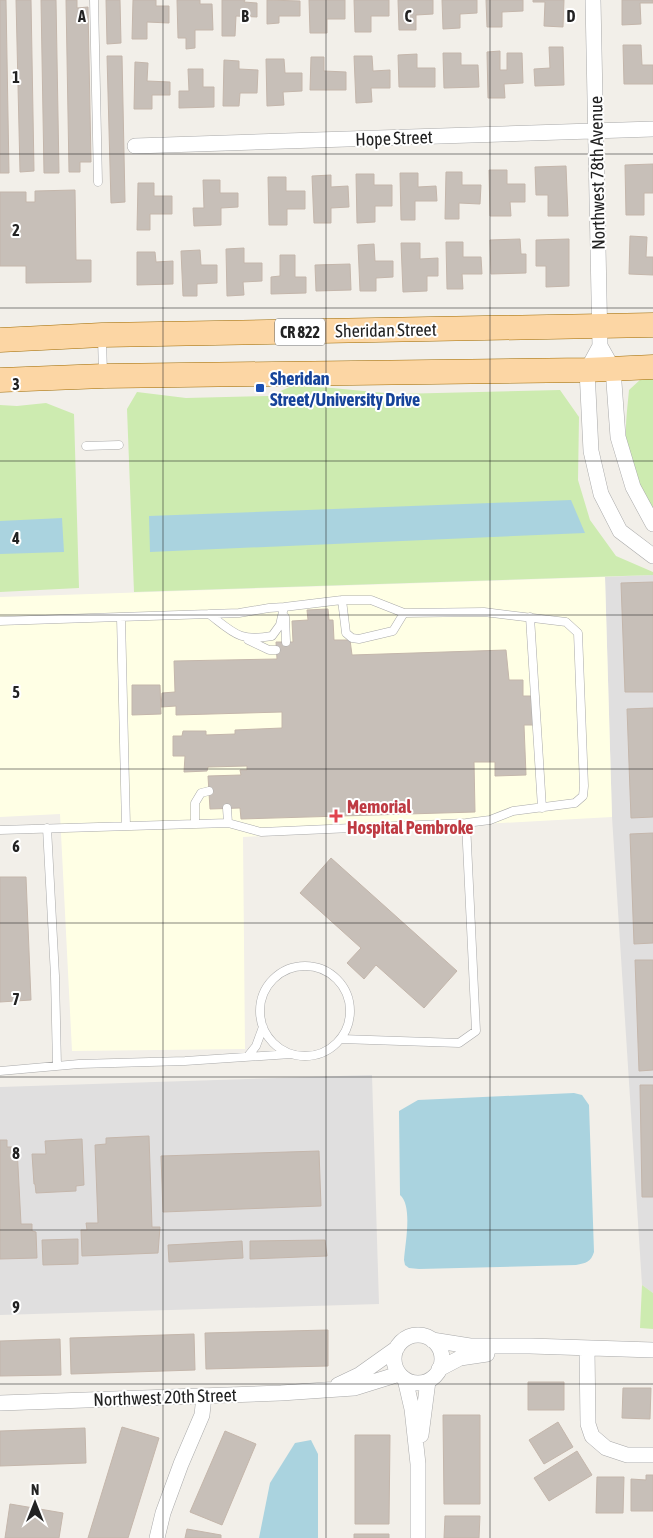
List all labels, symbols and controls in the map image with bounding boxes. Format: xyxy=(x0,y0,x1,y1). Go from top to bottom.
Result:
text: A xyxy=(77,7,86,25)
text: B xyxy=(241,7,249,25)
text: C xyxy=(404,7,412,25)
text: D xyxy=(567,7,576,25)
text: 1 xyxy=(12,68,20,86)
street label: Northwest 78th Avenue xyxy=(585,96,609,250)
street label: Hope Street xyxy=(355,126,433,150)
text: 2 xyxy=(12,221,20,239)
road number: CR 822 xyxy=(275,318,325,346)
street label: Sheridan Street xyxy=(335,319,437,341)
place label: Sheridan Street/University Drive xyxy=(270,368,420,410)
text: 3 xyxy=(12,375,20,393)
marker: Sheridan Street/University Drive xyxy=(254,382,266,394)
text: 4 xyxy=(11,529,20,547)
text: 5 xyxy=(12,683,20,701)
place label: Memorial Hospital Pembroke xyxy=(347,796,474,838)
marker: Memorial Hospital Pembroke xyxy=(329,809,343,823)
text: 6 xyxy=(12,837,20,855)
text: 7 xyxy=(12,990,20,1008)
text: 8 xyxy=(12,1144,20,1162)
text: 9 xyxy=(12,1298,20,1316)
street label: Northwest 20th Street xyxy=(93,1384,237,1410)
north arrow xyxy=(10,1478,60,1528)
text: N xyxy=(31,1482,39,1498)

